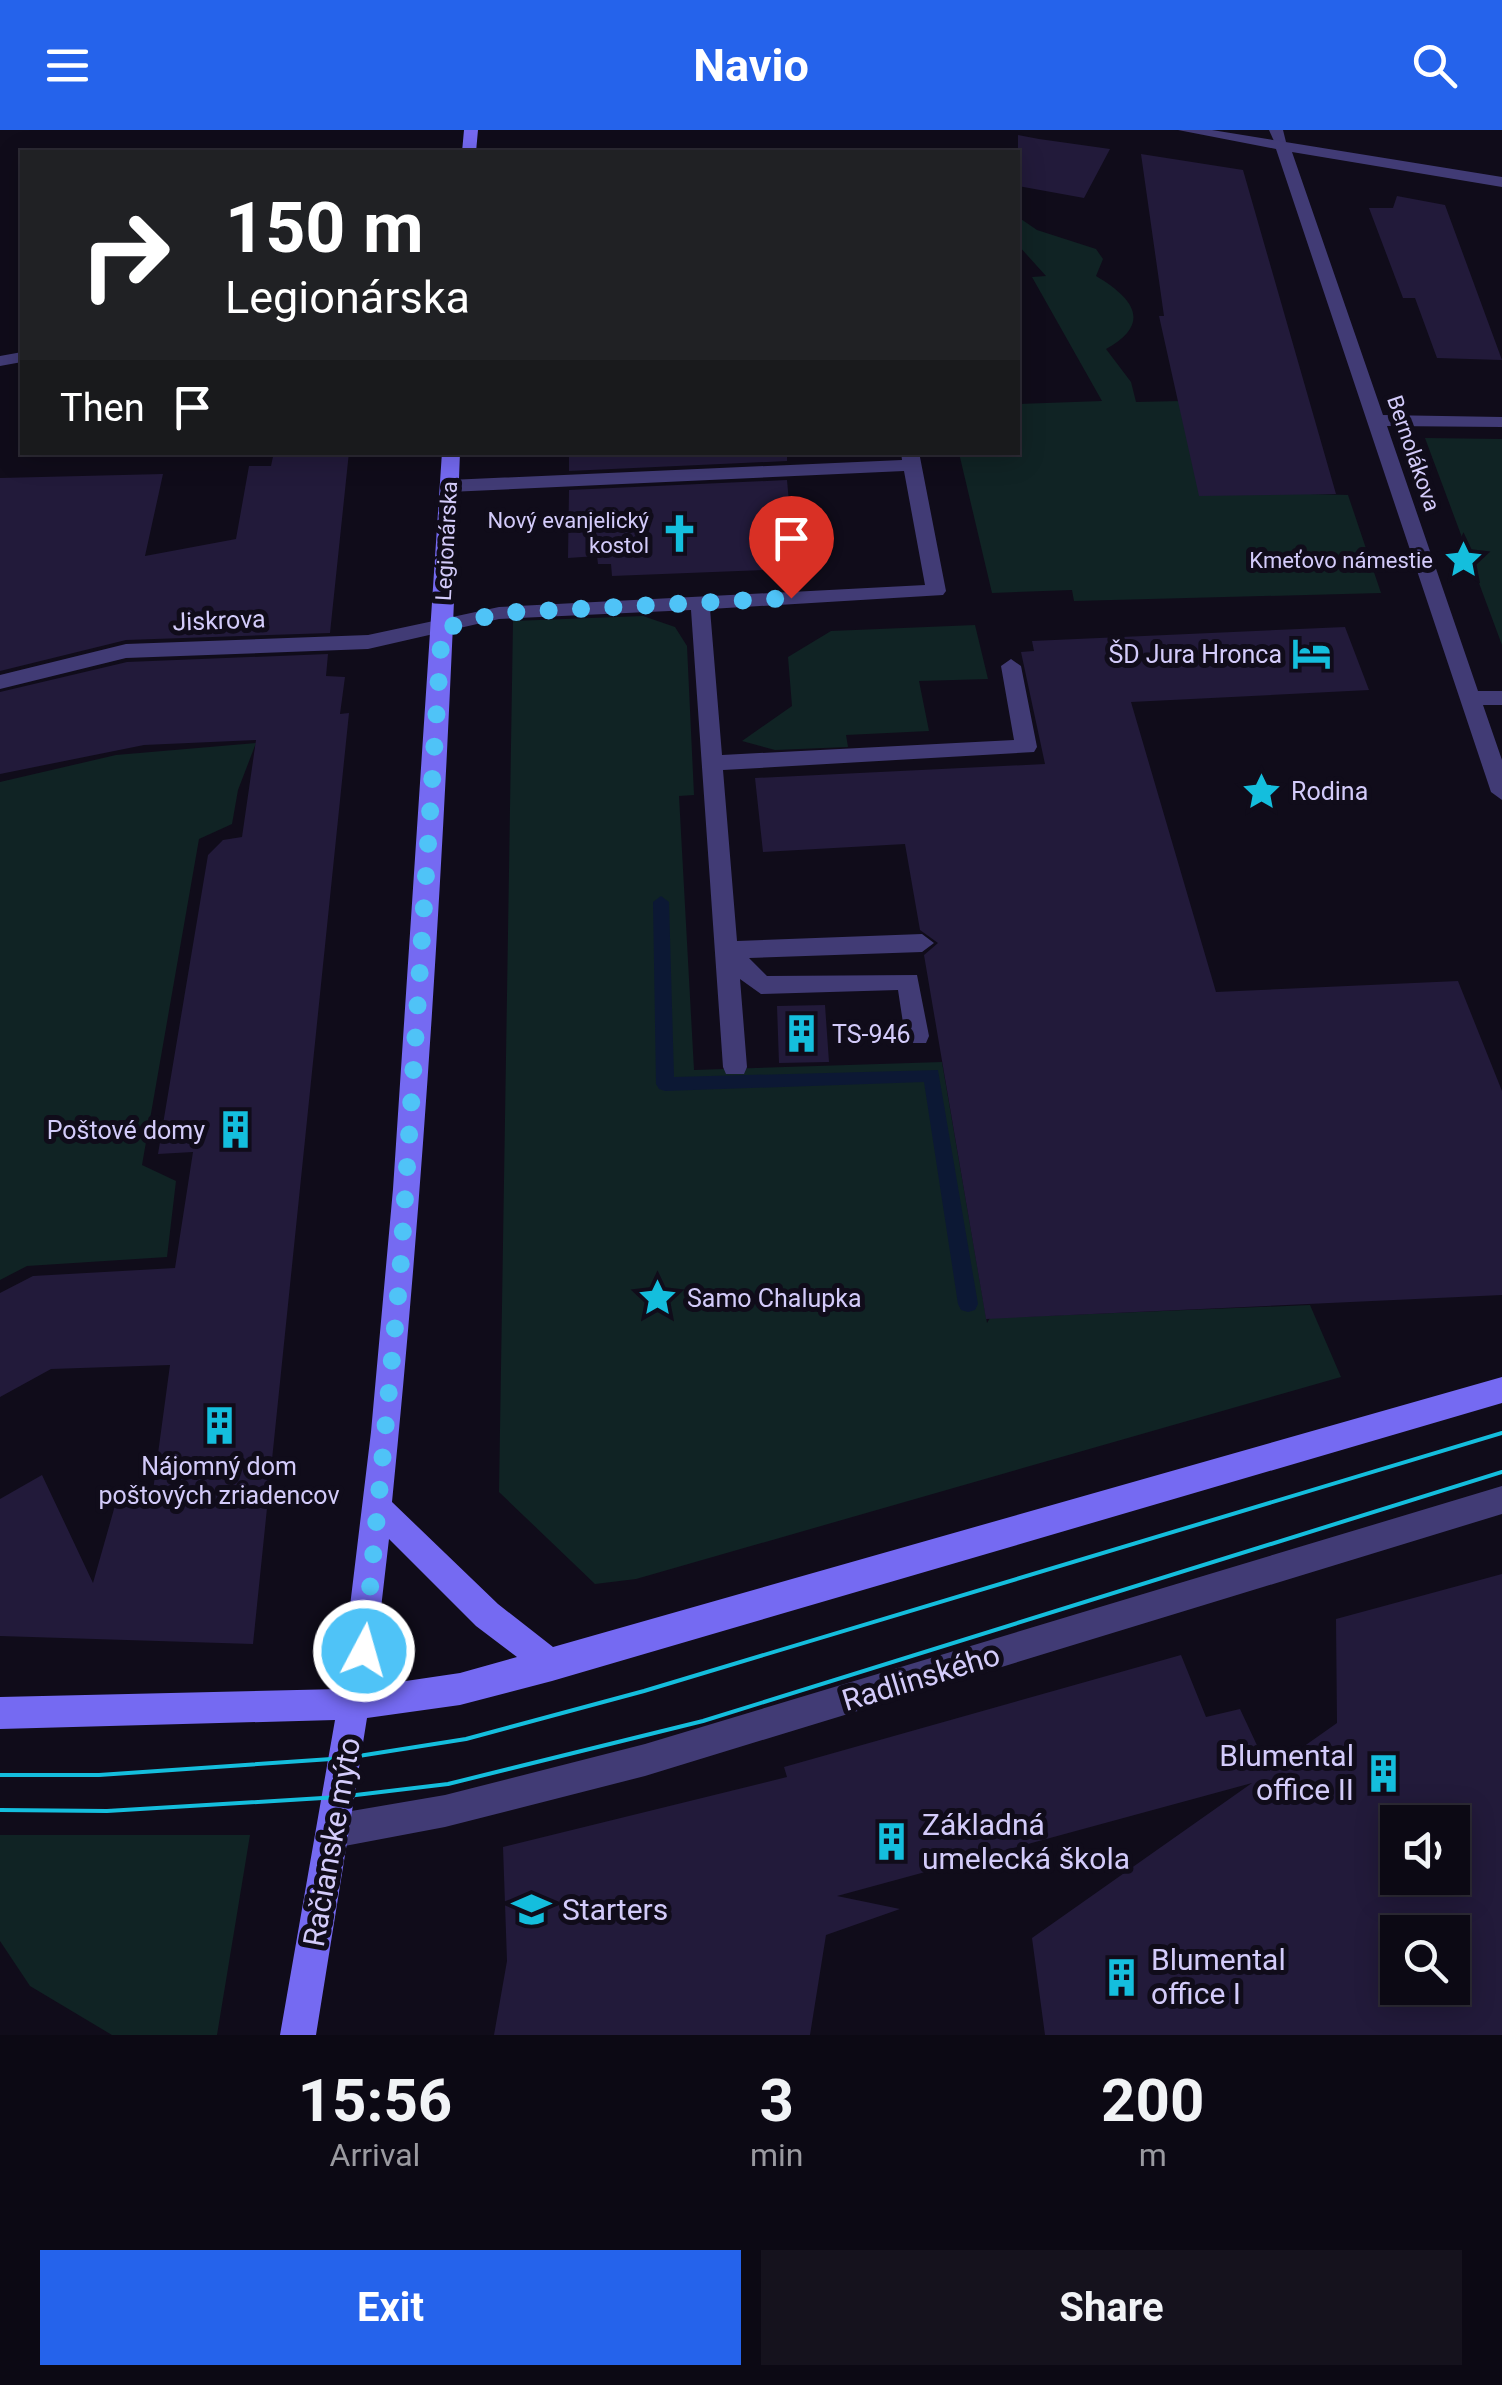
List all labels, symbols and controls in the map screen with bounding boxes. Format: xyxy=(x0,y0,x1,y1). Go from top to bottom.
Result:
icon: menu xyxy=(40,38,95,93)
icon: search xyxy=(1407,38,1462,93)
text: Navio xyxy=(693,39,809,92)
text: 150 m xyxy=(225,187,424,269)
icon: right xyxy=(60,190,190,320)
text: Legionárska xyxy=(225,271,470,324)
icon: arrive xyxy=(165,380,220,435)
text: Then xyxy=(60,386,145,430)
street label: Bernolákova xyxy=(1382,392,1445,514)
street label: Legionárska xyxy=(431,481,462,602)
pin xyxy=(749,496,834,599)
place label: Nový evanjelický kostol xyxy=(488,508,650,558)
icon: arrive xyxy=(764,511,819,566)
church icon: Nový evanjelický kostol xyxy=(658,512,700,554)
place icon: Kmeťovo námestie xyxy=(1442,539,1484,581)
place label: Kmeťovo námestie xyxy=(1249,548,1433,573)
street label: Jiskrova xyxy=(172,604,266,637)
hotel icon: ŠD Jura Hronca xyxy=(1291,633,1333,675)
place label: ŠD Jura Hronca xyxy=(1108,639,1282,669)
place icon: Rodina xyxy=(1240,770,1282,812)
place label: Rodina xyxy=(1291,777,1368,806)
building icon: TS-946 xyxy=(781,1013,823,1055)
place label: TS-946 xyxy=(832,1020,911,1049)
building icon: Poštové domy xyxy=(214,1109,256,1151)
place label: Poštové domy xyxy=(47,1116,205,1145)
place icon: Samo Chalupka xyxy=(636,1277,678,1319)
place label: Samo Chalupka xyxy=(687,1284,862,1313)
building icon: Nájomný dom poštových zriadencov xyxy=(198,1404,240,1446)
place label: Nájomný dom poštových zriadencov xyxy=(98,1452,340,1510)
position arrow xyxy=(312,1599,416,1703)
street label: Radlinského xyxy=(838,1637,1004,1718)
street label: Račianske mýto xyxy=(296,1735,367,1949)
place label: Blumental office II xyxy=(1219,1738,1354,1807)
building icon: Blumental office II xyxy=(1363,1752,1405,1794)
map controls xyxy=(1380,1805,1470,2005)
button: sound xyxy=(1380,1805,1470,1895)
place label: Základná umelecká škola xyxy=(922,1807,1130,1876)
building icon: Základná umelecká škola xyxy=(871,1821,913,1863)
school or university icon: Starters xyxy=(511,1889,553,1931)
place label: Starters xyxy=(562,1892,668,1927)
button: search xyxy=(1380,1915,1470,2005)
place label: Blumental office I xyxy=(1151,1942,1286,2011)
building icon: Blumental office I xyxy=(1100,1956,1142,1998)
text: 15:56 xyxy=(298,2065,452,2136)
text: 3 xyxy=(759,2065,794,2136)
text: 200 xyxy=(1101,2065,1204,2136)
text: Arrival xyxy=(330,2136,420,2174)
text: min xyxy=(750,2136,803,2174)
text: m xyxy=(1139,2136,1167,2174)
button: Exit xyxy=(40,2250,741,2365)
button: Share xyxy=(761,2250,1462,2365)

